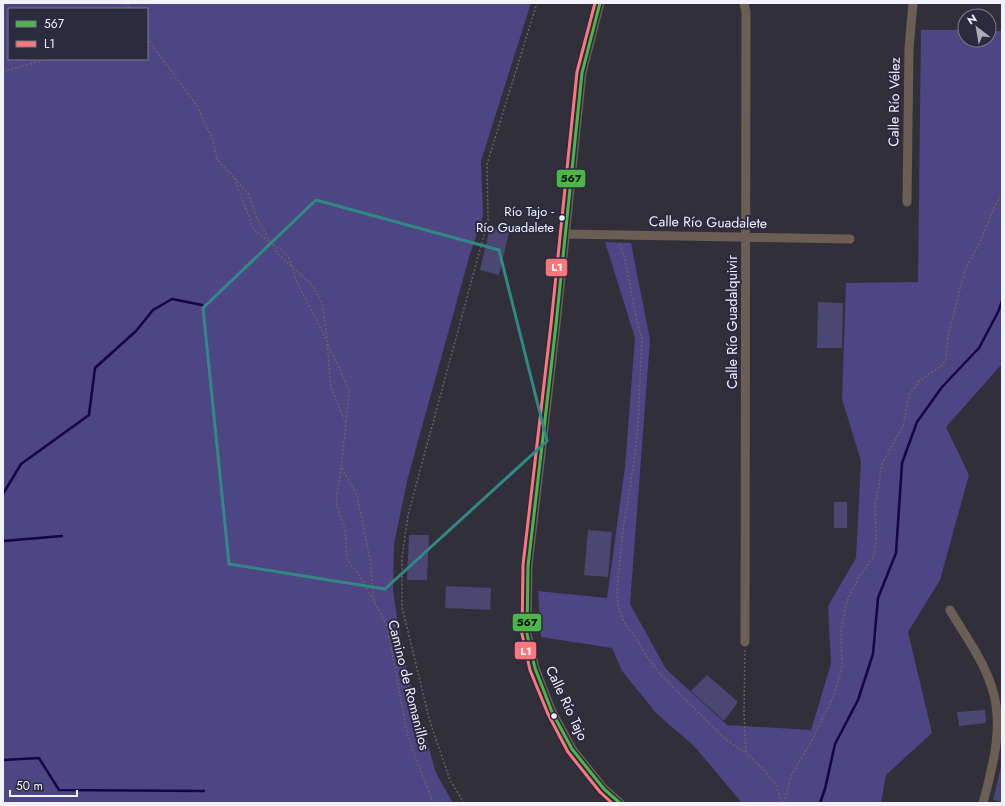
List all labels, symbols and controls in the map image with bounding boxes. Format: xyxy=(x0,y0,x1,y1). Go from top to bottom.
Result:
legend xyxy=(8,8,148,60)
north arrow xyxy=(957,8,997,48)
text: N xyxy=(964,10,980,29)
text: 567 xyxy=(44,15,65,33)
text: L1 xyxy=(44,35,55,53)
street label: Calle Río Vélez xyxy=(883,57,905,147)
line badge: 567 xyxy=(556,169,586,188)
text: 567 xyxy=(560,170,582,186)
place label: Río Tajo - Río Guadalete xyxy=(476,202,554,237)
street label: Calle Río Guadalete xyxy=(649,211,767,233)
marker: Río Tajo - Río Guadalete xyxy=(557,213,567,223)
street label: Calle Río Guadalquivir xyxy=(722,255,742,389)
line badge: L1 xyxy=(545,258,568,277)
text: L1 xyxy=(551,259,563,275)
line badge: 567 xyxy=(512,613,542,632)
text: 567 xyxy=(516,614,538,630)
street label: Camino de Romanillos xyxy=(383,618,435,752)
line badge: L1 xyxy=(514,641,537,660)
text: L1 xyxy=(520,643,532,659)
street label: Calle Río Tajo xyxy=(541,662,593,744)
unlabelled marker xyxy=(549,711,559,721)
scale bar xyxy=(10,772,77,798)
text: 50 m xyxy=(16,777,43,795)

